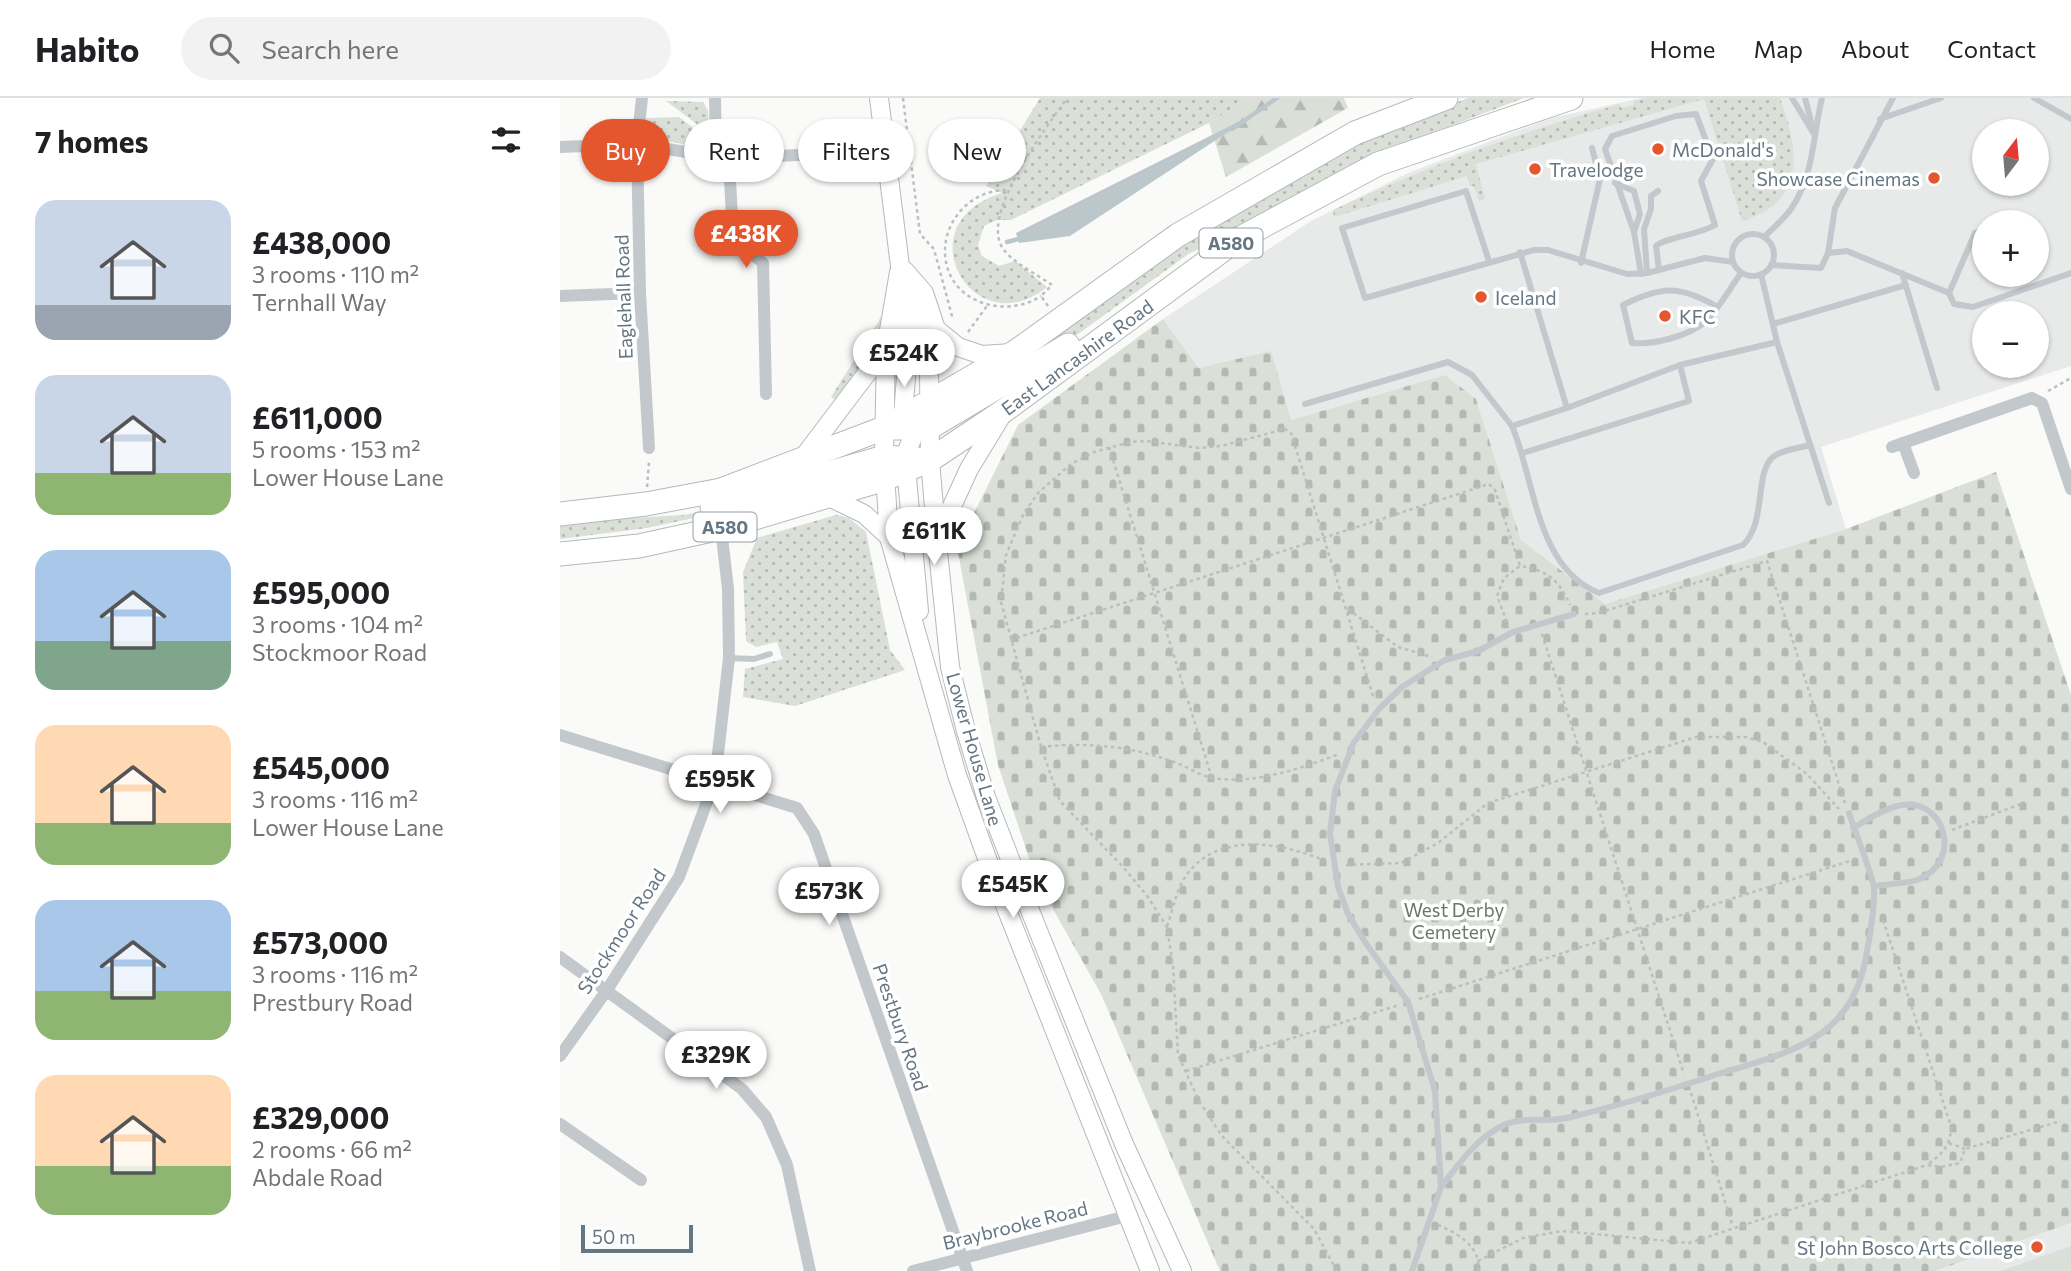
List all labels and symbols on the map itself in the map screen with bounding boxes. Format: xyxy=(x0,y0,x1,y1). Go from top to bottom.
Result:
north arrow xyxy=(1972,119,2049,196)
place label: McDonald's xyxy=(1672,138,1774,161)
marker: McDonald's xyxy=(1650,141,1666,157)
place label: Travelodge xyxy=(1549,158,1643,181)
marker: Travelodge xyxy=(1527,161,1543,177)
place label: Showcase Cinemas xyxy=(1756,167,1920,190)
marker: Showcase Cinemas xyxy=(1926,170,1942,186)
pin: £438K xyxy=(697,211,795,270)
road number: A580 xyxy=(1200,228,1262,258)
street label: Eaglehall Road xyxy=(609,234,637,360)
place label: Iceland xyxy=(1495,286,1556,309)
marker: Iceland xyxy=(1473,289,1489,305)
street label: East Lancashire Road xyxy=(997,294,1157,420)
place label: KFC xyxy=(1679,305,1716,328)
marker: KFC xyxy=(1657,308,1673,324)
pin: £524K xyxy=(855,330,953,389)
pin: £611K xyxy=(885,508,983,567)
road number: A580 xyxy=(694,512,756,542)
street label: Lower House Lane xyxy=(942,670,1008,828)
pin: £595K xyxy=(671,756,769,815)
pin: £545K xyxy=(964,860,1062,920)
street label: Stockmoor Road xyxy=(572,864,670,998)
pin: £573K xyxy=(780,868,878,927)
park label: West Derby Cemetery xyxy=(1404,898,1504,943)
street label: Prestbury Road xyxy=(868,960,934,1094)
pin: £329K xyxy=(667,1032,765,1091)
street label: Braybrooke Road xyxy=(940,1196,1090,1254)
scale bar xyxy=(581,1222,693,1254)
place label: St John Bosco Arts College xyxy=(1797,1236,2023,1259)
marker: St John Bosco Arts College xyxy=(2029,1239,2045,1255)

